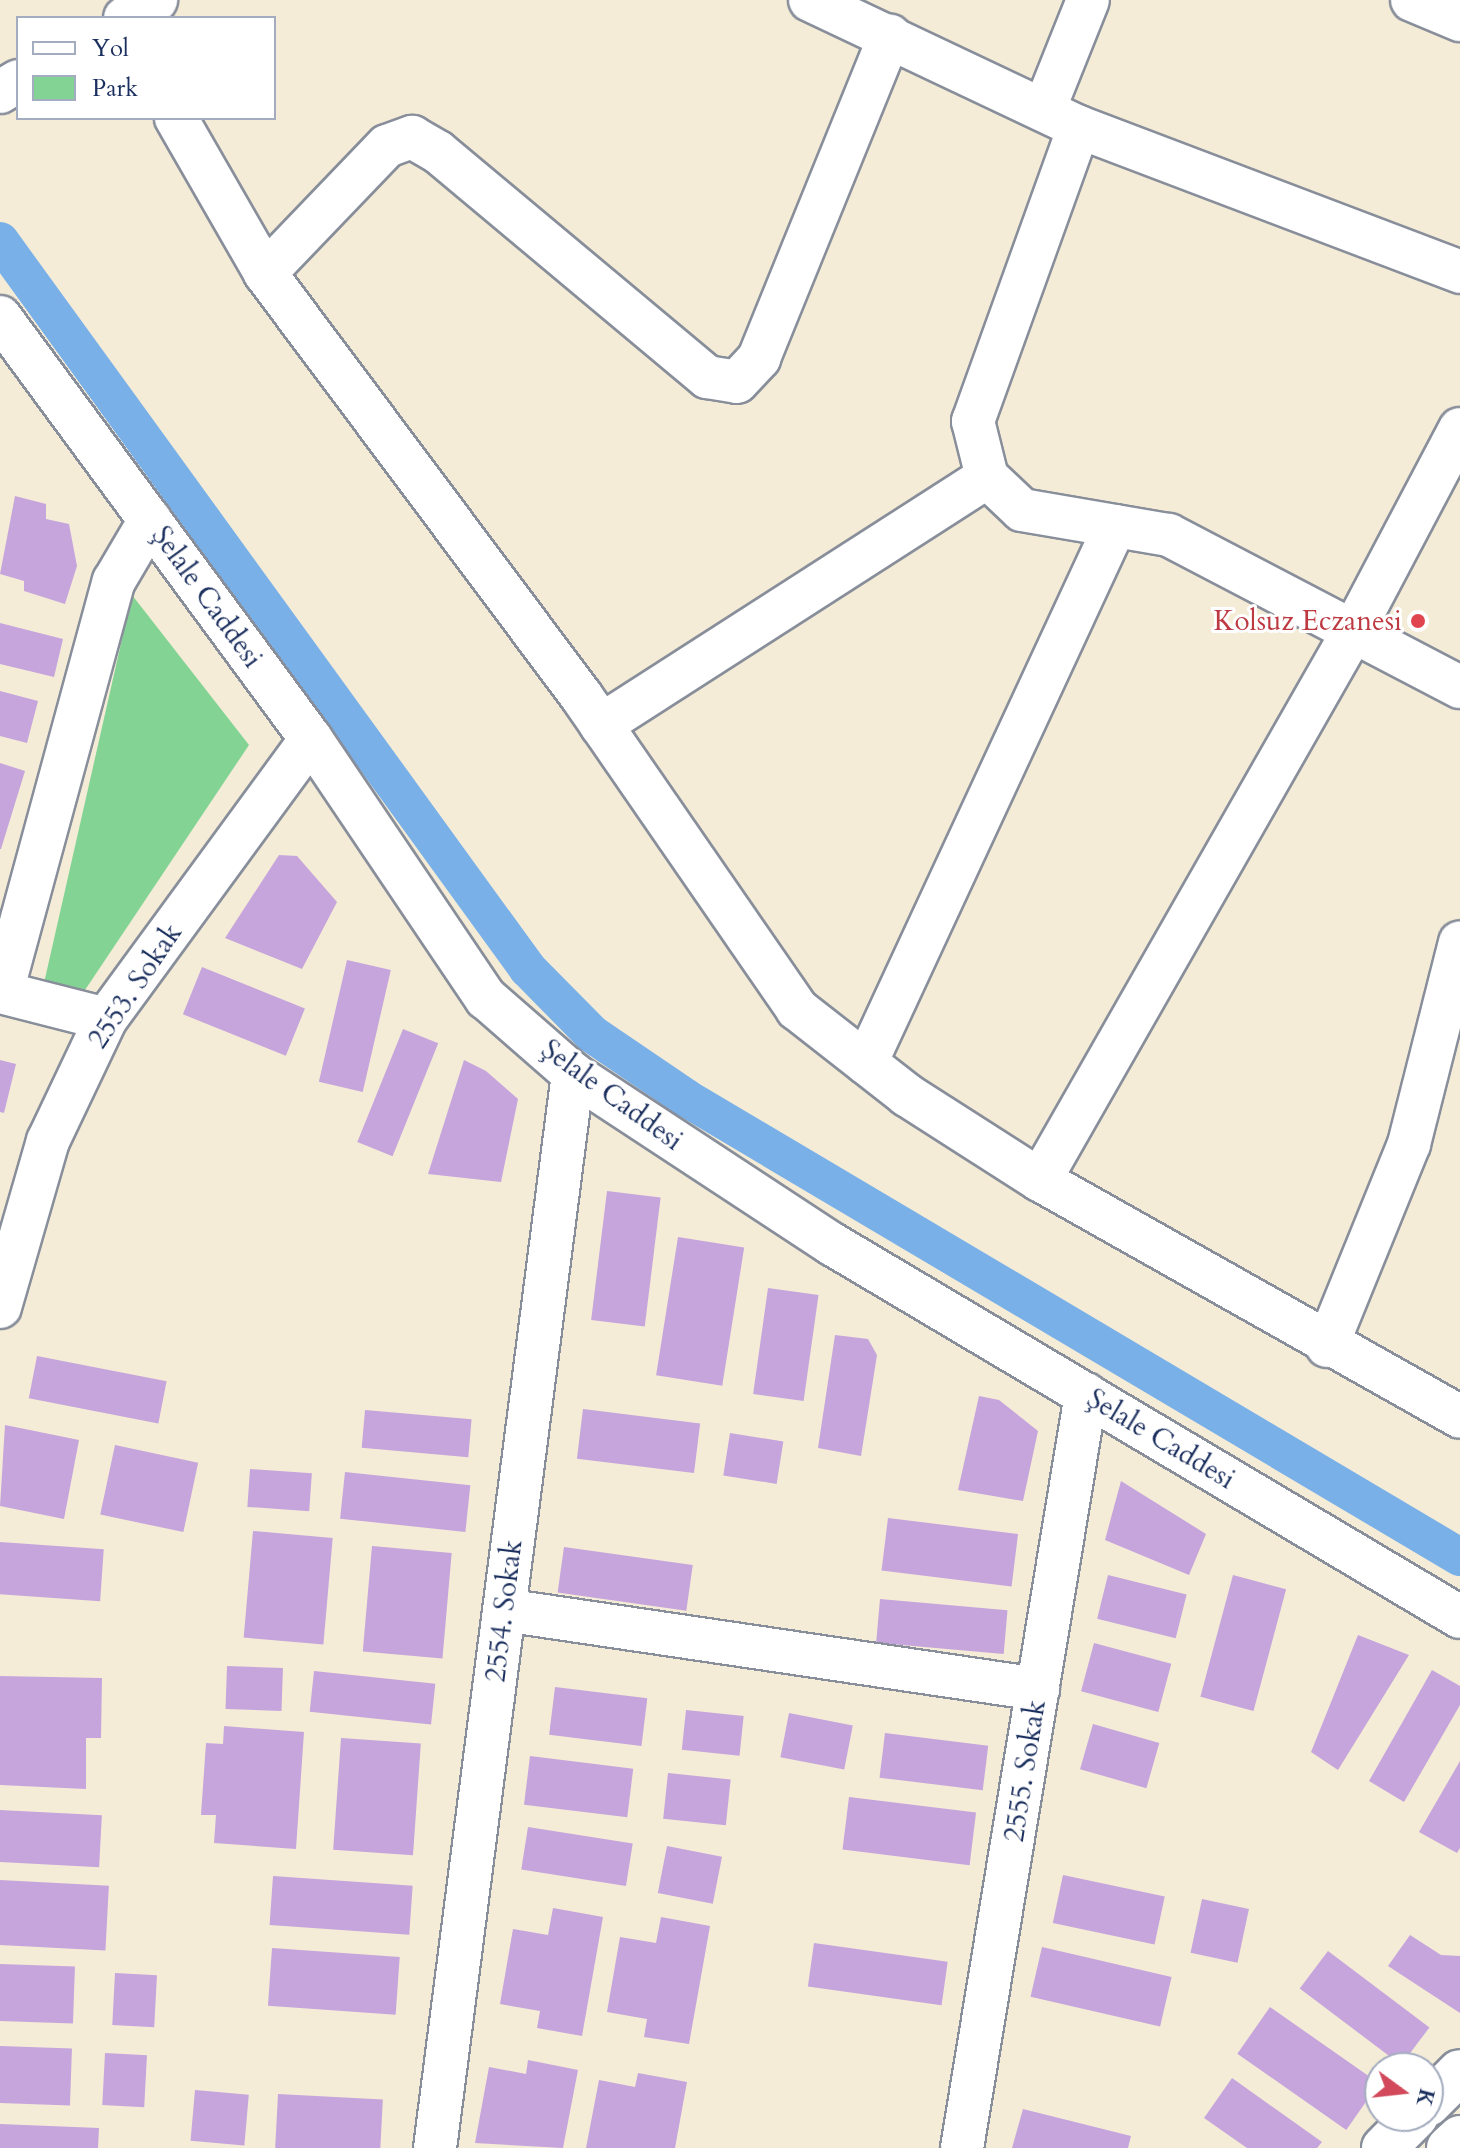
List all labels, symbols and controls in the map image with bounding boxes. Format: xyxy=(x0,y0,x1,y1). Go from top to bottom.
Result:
legend xyxy=(16,16,276,120)
text: Yol xyxy=(92,32,129,65)
text: Park xyxy=(92,72,138,105)
street label: Şelale Caddesi xyxy=(144,520,270,674)
place label: Kolsuz Eczanesi xyxy=(1214,604,1402,638)
marker: Kolsuz Eczanesi xyxy=(1409,612,1427,630)
street label: 2553. Sokak xyxy=(81,917,189,1055)
street label: Şelale Caddesi xyxy=(535,1032,689,1158)
street label: Şelale Caddesi xyxy=(1081,1382,1241,1496)
street label: 2554. Sokak xyxy=(479,1538,529,1684)
street label: 2555. Sokak xyxy=(997,1698,1053,1844)
north arrow xyxy=(1364,2052,1444,2132)
text: K xyxy=(1408,2085,1442,2110)

